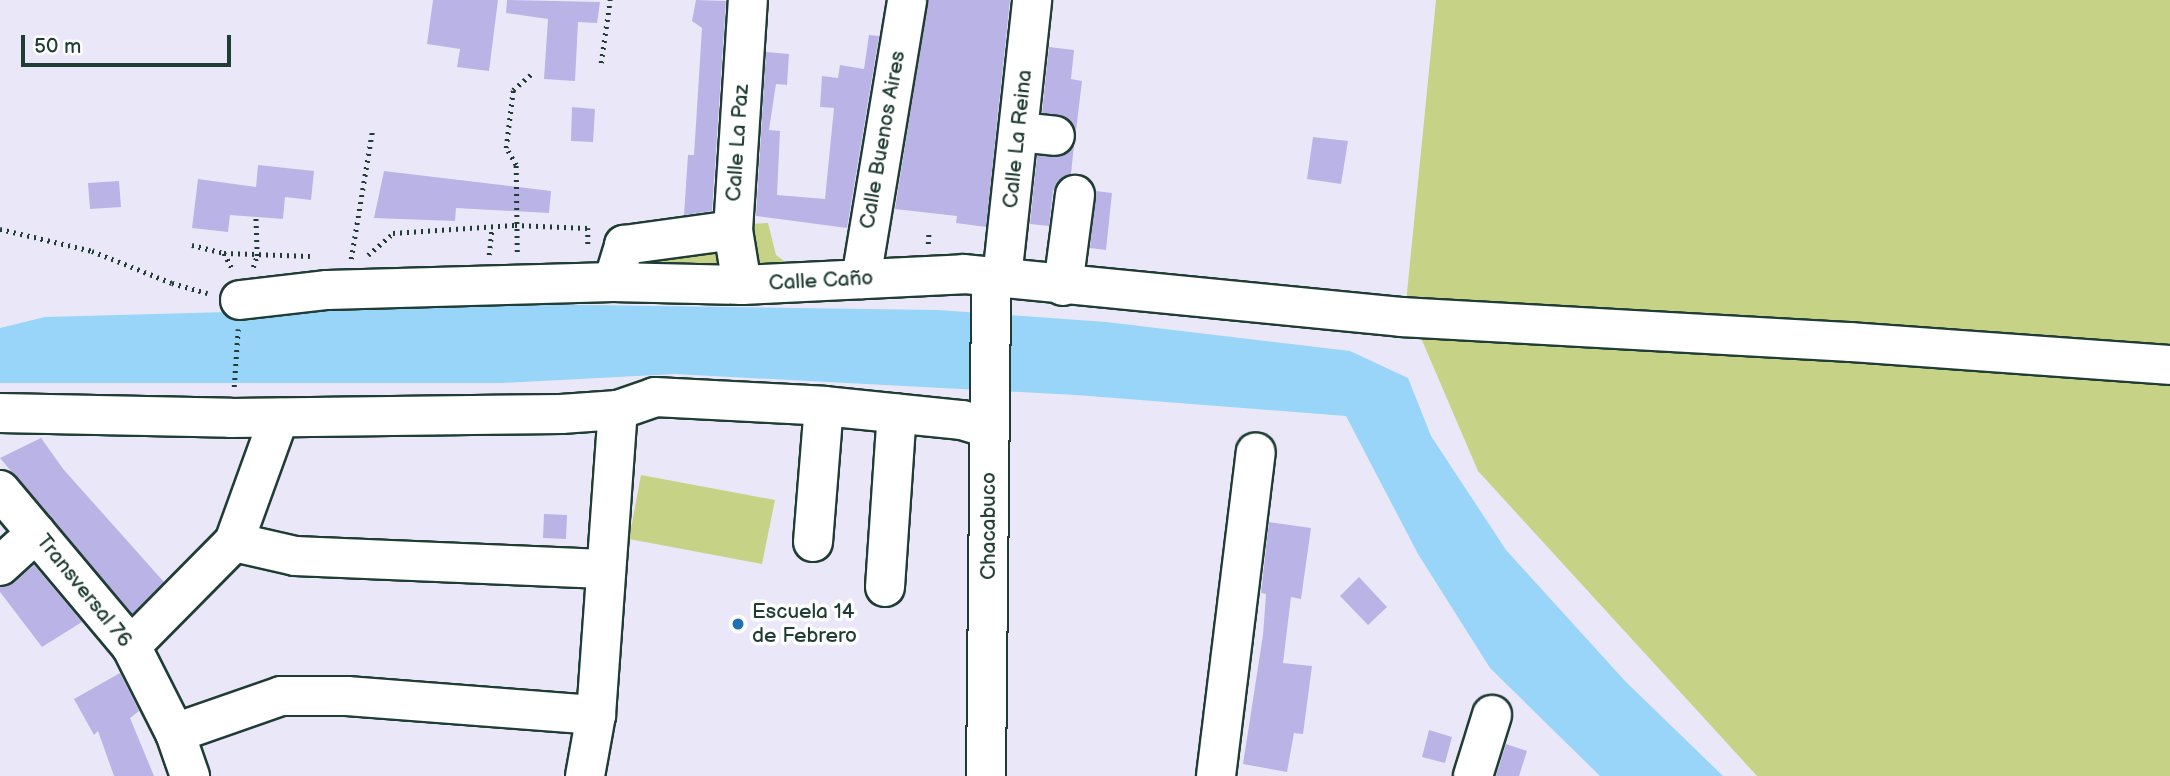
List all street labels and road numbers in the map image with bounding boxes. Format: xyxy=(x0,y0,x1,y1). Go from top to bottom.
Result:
street label: Calle Buenos Aires xyxy=(855,49,911,231)
street label: Calle La Reina xyxy=(998,68,1038,210)
street label: Calle La Paz xyxy=(721,84,755,202)
street label: Calle Caño xyxy=(768,266,874,296)
street label: Chacabuco xyxy=(976,472,1002,580)
street label: Transversal 76 xyxy=(31,529,137,653)

